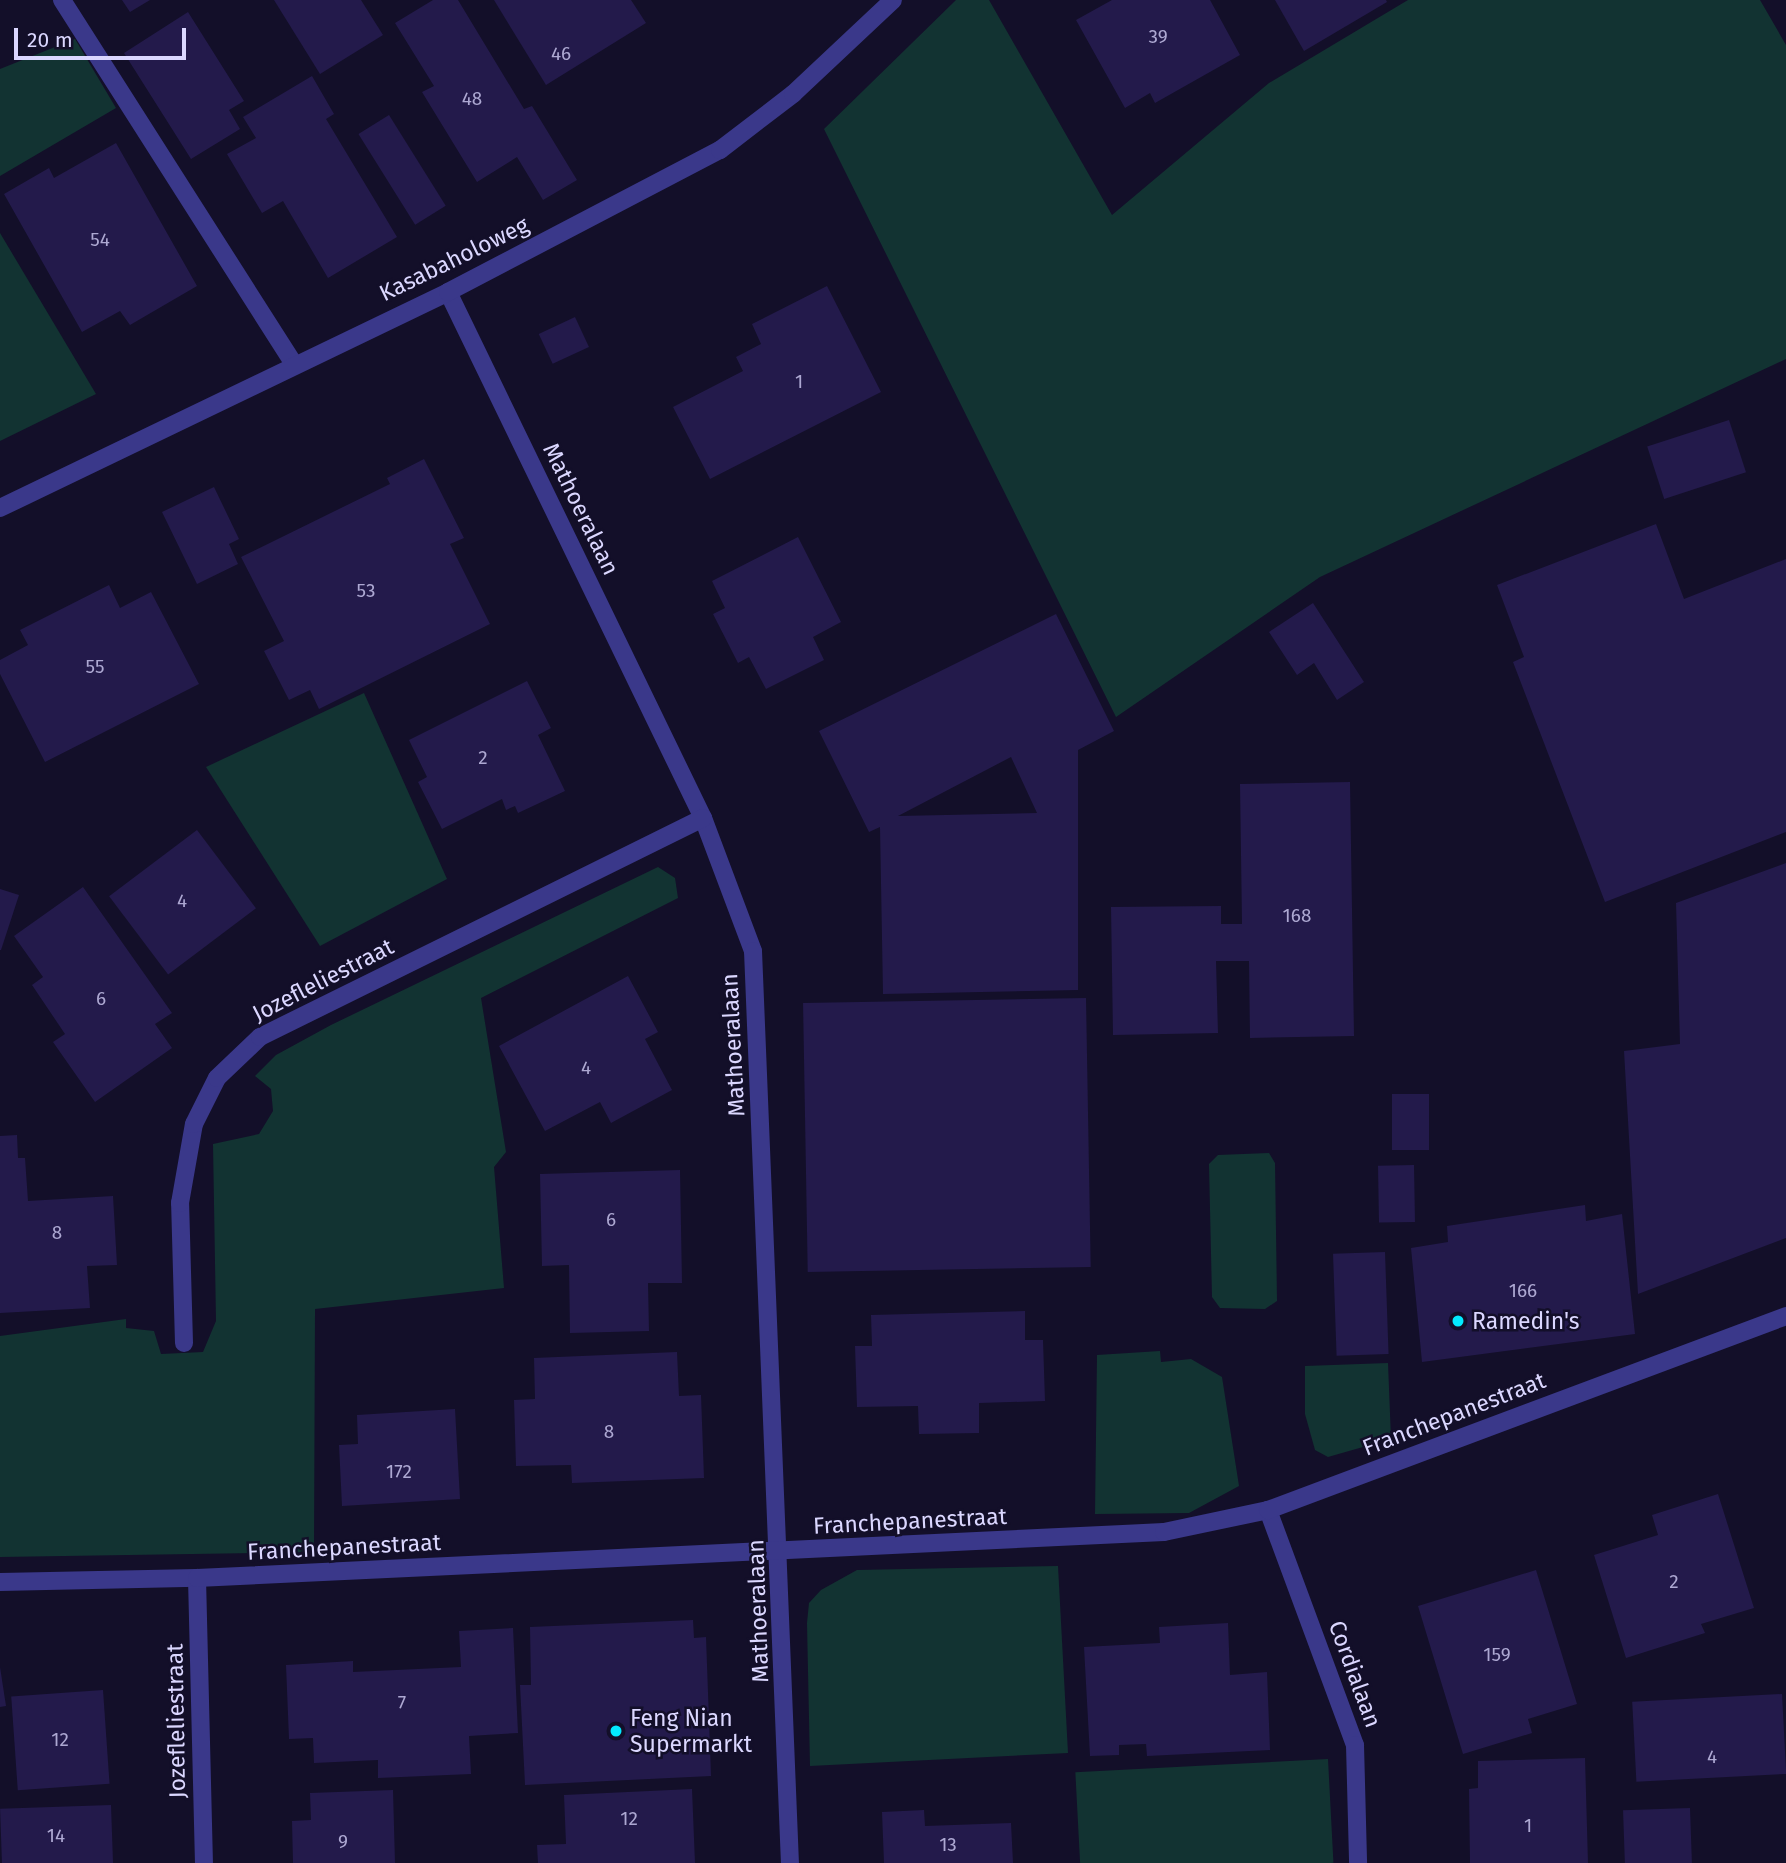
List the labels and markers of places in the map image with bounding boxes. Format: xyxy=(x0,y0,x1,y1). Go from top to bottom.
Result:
place label: Ramedin's xyxy=(1472,1307,1579,1335)
marker: Ramedin's xyxy=(1450,1313,1466,1329)
place label: Feng Nian Supermarkt xyxy=(630,1704,752,1758)
marker: Feng Nian Supermarkt xyxy=(608,1723,624,1739)

